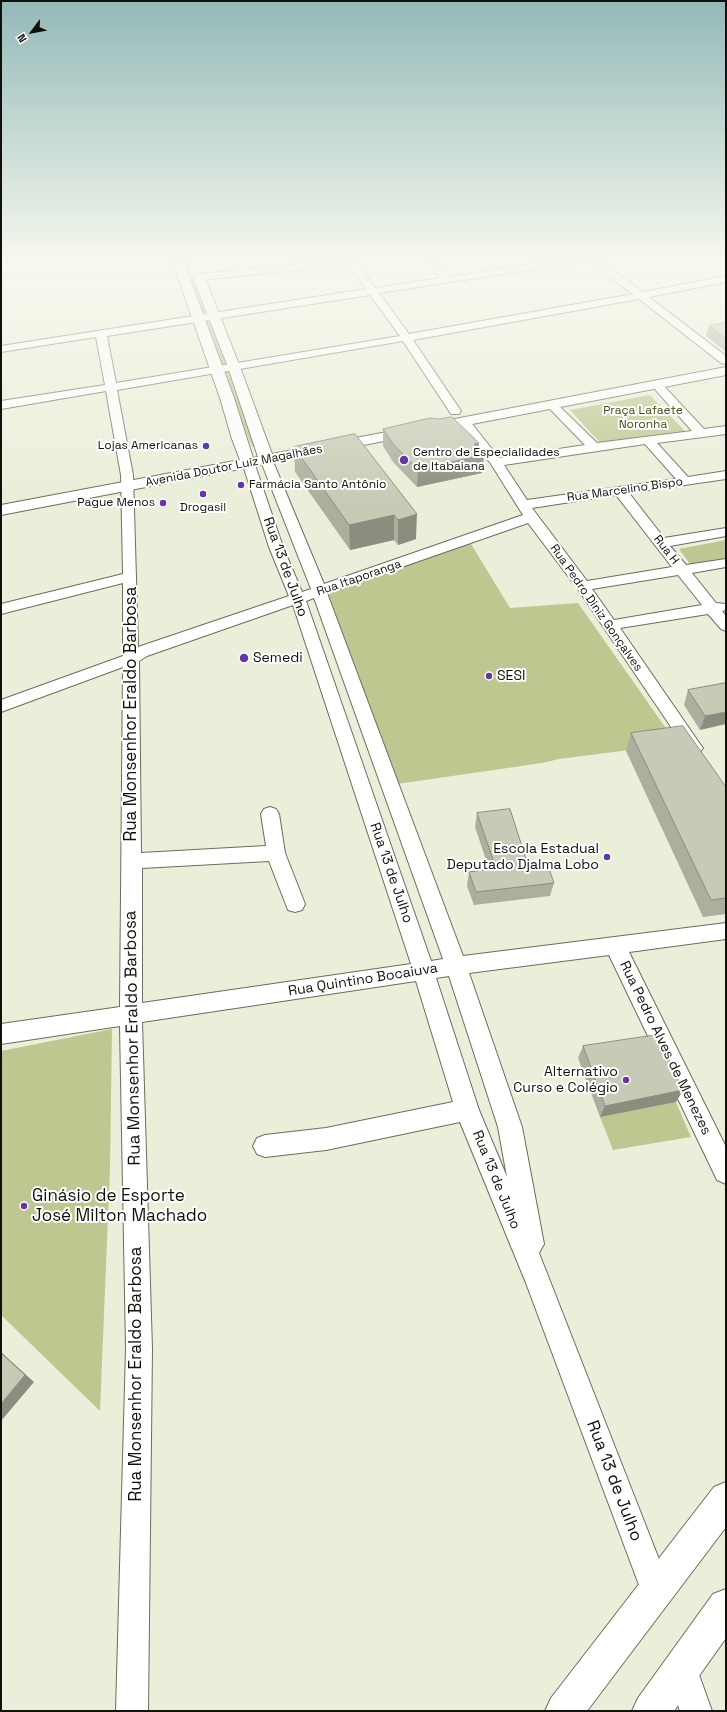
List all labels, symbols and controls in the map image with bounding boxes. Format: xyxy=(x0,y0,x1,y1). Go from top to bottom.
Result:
north arrow xyxy=(12,12,52,52)
text: N xyxy=(14,32,30,45)
park label: Praça Lafaete Noronha xyxy=(603,404,683,432)
place label: Lojas Americanas xyxy=(98,439,198,453)
marker: Lojas Americanas xyxy=(201,441,211,451)
street label: Avenida Doutor Luiz Magalhães xyxy=(144,442,324,490)
place label: Centro de Especialidades de Itabaiana xyxy=(413,446,560,474)
marker: Centro de Especialidades de Itabaiana xyxy=(398,454,410,466)
street label: Rua Marcelino Bispo xyxy=(566,475,684,505)
place label: Farmácia Santo Antônio xyxy=(249,478,386,492)
marker: Farmácia Santo Antônio xyxy=(236,480,246,490)
marker: Drogasil xyxy=(198,489,208,499)
place label: Pague Menos xyxy=(77,496,155,510)
marker: Pague Menos xyxy=(158,498,168,508)
place label: Drogasil xyxy=(180,501,226,515)
street label: Rua 13 de Julho xyxy=(259,515,311,619)
street label: Rua H xyxy=(650,533,682,567)
street label: Rua Pedro Diniz Gonçalves xyxy=(547,542,645,674)
street label: Rua Itaporanga xyxy=(315,557,403,599)
street label: Rua Monsenhor Eraldo Barbosa xyxy=(121,586,141,842)
place label: Semedi xyxy=(253,650,303,666)
marker: Semedi xyxy=(238,652,250,664)
place label: SESI xyxy=(497,668,525,684)
marker: SESI xyxy=(484,671,494,681)
street label: Rua 13 de Julho xyxy=(366,821,416,925)
place label: Escola Estadual Deputado Djalma Lobo xyxy=(446,841,599,874)
marker: Escola Estadual Deputado Djalma Lobo xyxy=(602,852,612,862)
street label: Rua Monsenhor Eraldo Barbosa xyxy=(121,910,145,1166)
street label: Rua Pedro Alves de Menezes xyxy=(616,958,714,1138)
street label: Rua Quintino Bocaiuva xyxy=(287,960,439,1000)
place label: Alternativo Curso e Colégio xyxy=(513,1064,618,1096)
marker: Alternativo Curso e Colégio xyxy=(621,1075,631,1085)
street label: Rua 13 de Julho xyxy=(469,1128,523,1232)
place label: Ginásio de Esporte José Milton Machado xyxy=(32,1186,207,1226)
marker: Ginásio de Esporte José Milton Machado xyxy=(19,1201,29,1211)
street label: Rua Monsenhor Eraldo Barbosa xyxy=(126,1246,146,1502)
street label: Rua 13 de Julho xyxy=(582,1418,646,1544)

